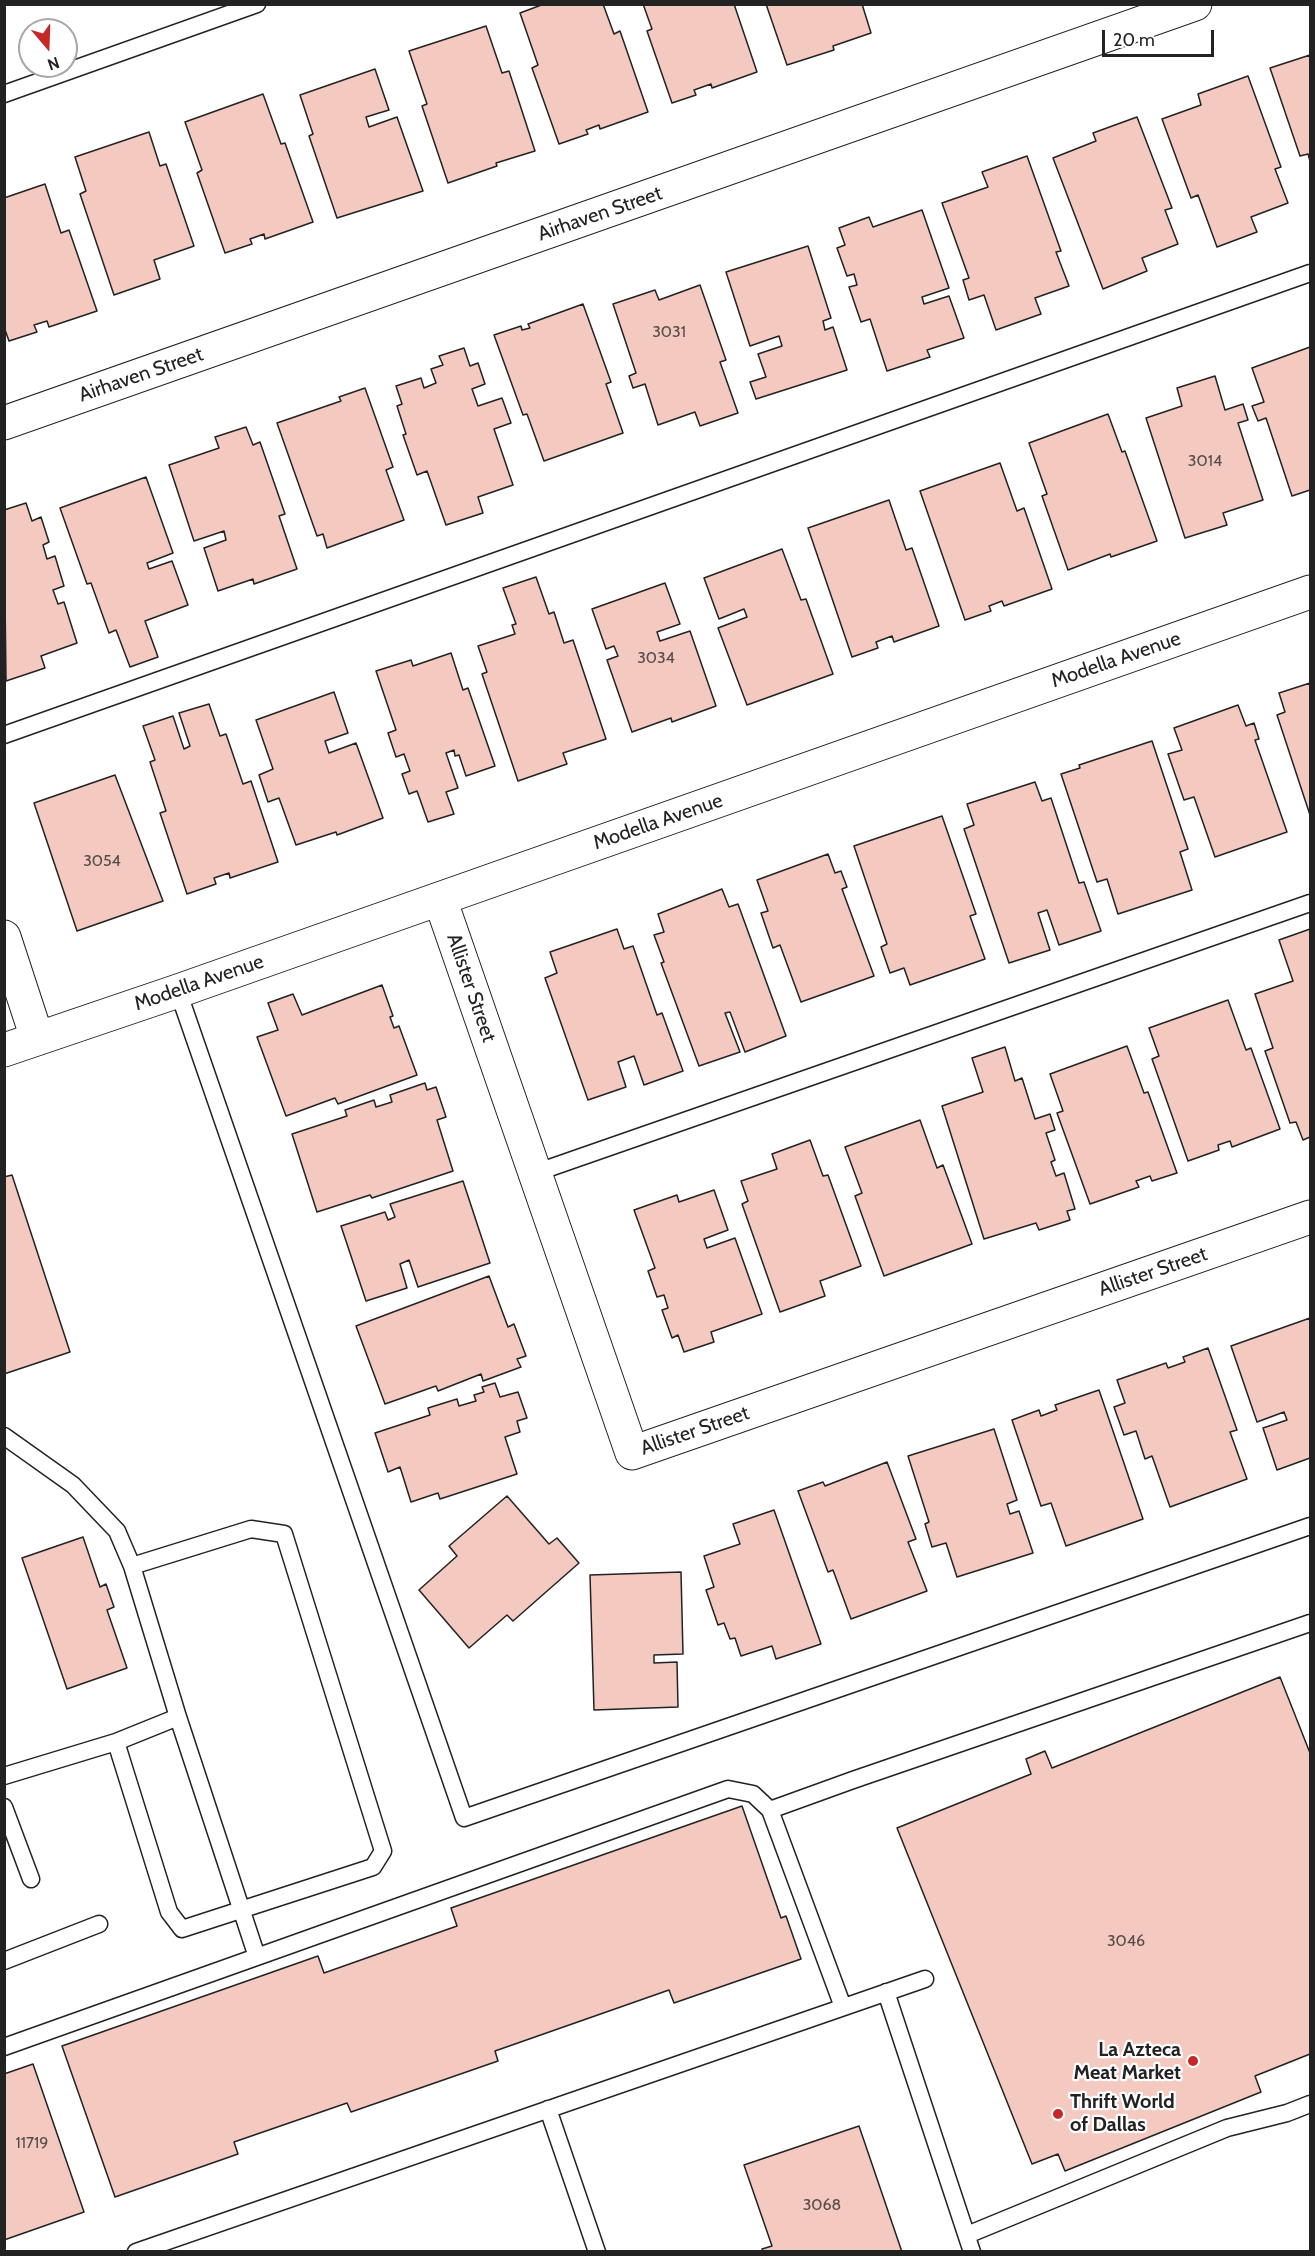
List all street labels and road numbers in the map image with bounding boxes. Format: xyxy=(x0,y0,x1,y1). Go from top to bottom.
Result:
street label: Airhaven Street xyxy=(535,182,665,246)
street label: Airhaven Street xyxy=(76,343,206,407)
street label: Modella Avenue xyxy=(1048,627,1184,693)
street label: Modella Avenue xyxy=(590,789,726,855)
street label: Allister Street xyxy=(441,931,501,1045)
street label: Modella Avenue xyxy=(131,950,267,1016)
street label: Allister Street xyxy=(1096,1242,1210,1302)
street label: Allister Street xyxy=(638,1401,752,1461)

